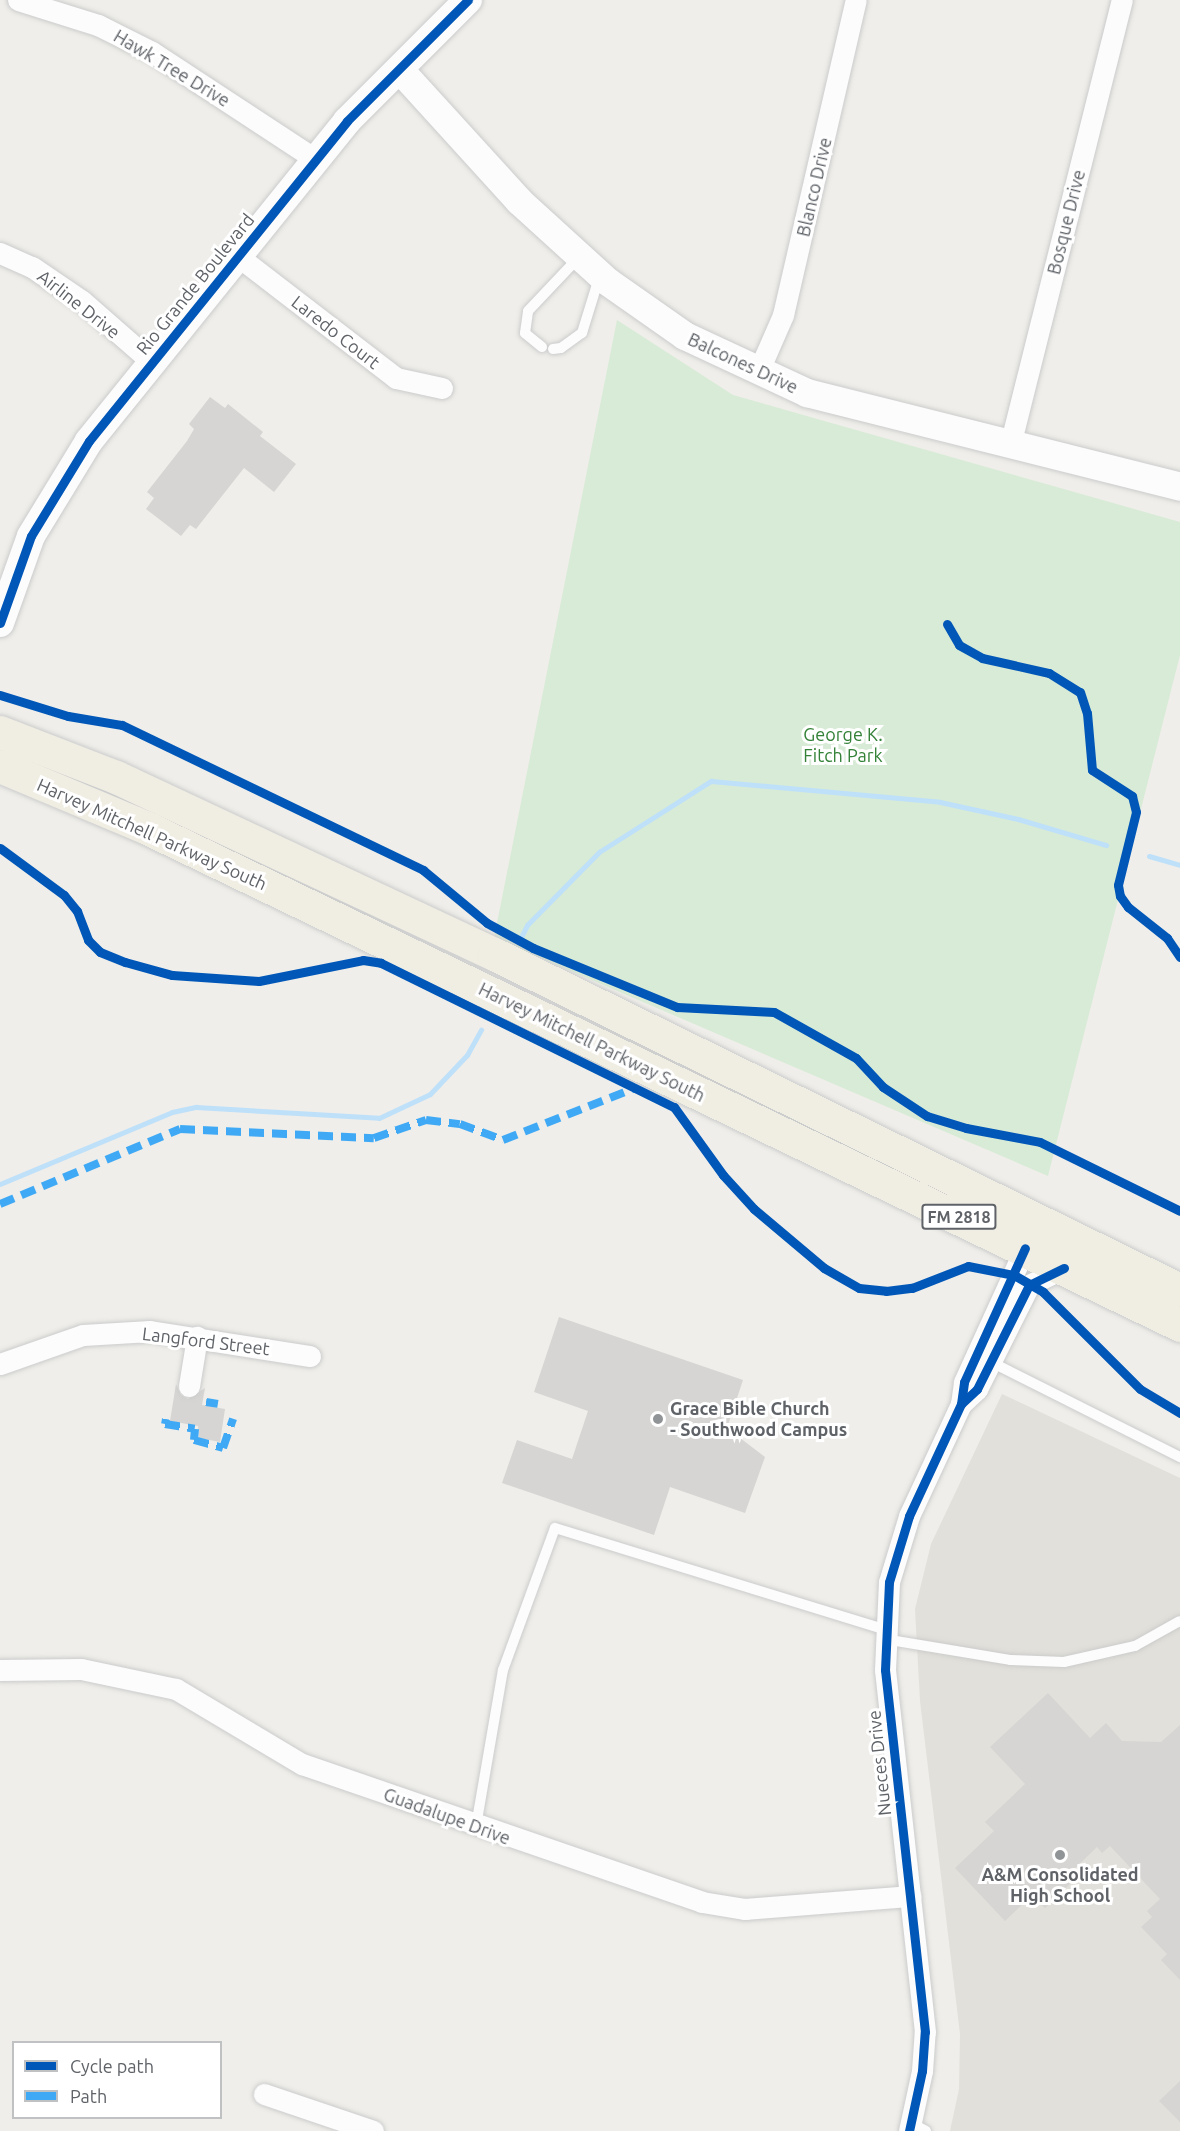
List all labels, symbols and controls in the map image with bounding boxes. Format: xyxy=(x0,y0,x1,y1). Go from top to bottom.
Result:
street label: Hawk Tree Drive xyxy=(110,25,234,111)
street label: Blanco Drive xyxy=(792,135,836,239)
street label: Bosque Drive xyxy=(1043,167,1089,277)
street label: Rio Grande Boulevard xyxy=(131,209,259,359)
street label: Airline Drive xyxy=(33,265,125,343)
street label: Laredo Court xyxy=(288,291,384,373)
street label: Balcones Drive xyxy=(685,328,801,398)
park label: George K. Fitch Park xyxy=(803,724,883,766)
street label: Harvey Mitchell Parkway South xyxy=(34,773,270,895)
street label: Harvey Mitchell Parkway South xyxy=(475,978,709,1106)
road number: FM 2818 xyxy=(920,1204,998,1230)
street label: Langford Street xyxy=(141,1322,271,1360)
place label: Grace Bible Church - Southwood Campus xyxy=(670,1398,847,1440)
marker: Grace Bible Church - Southwood Campus xyxy=(651,1412,665,1426)
street label: Nueces Drive xyxy=(863,1709,895,1817)
street label: Guadalupe Drive xyxy=(381,1783,513,1849)
marker: A&M Consolidated High School xyxy=(1053,1848,1067,1862)
place label: A&M Consolidated High School xyxy=(981,1864,1139,1906)
legend xyxy=(12,2041,222,2119)
text: Cycle path xyxy=(70,2056,154,2076)
text: Path xyxy=(70,2086,107,2106)

